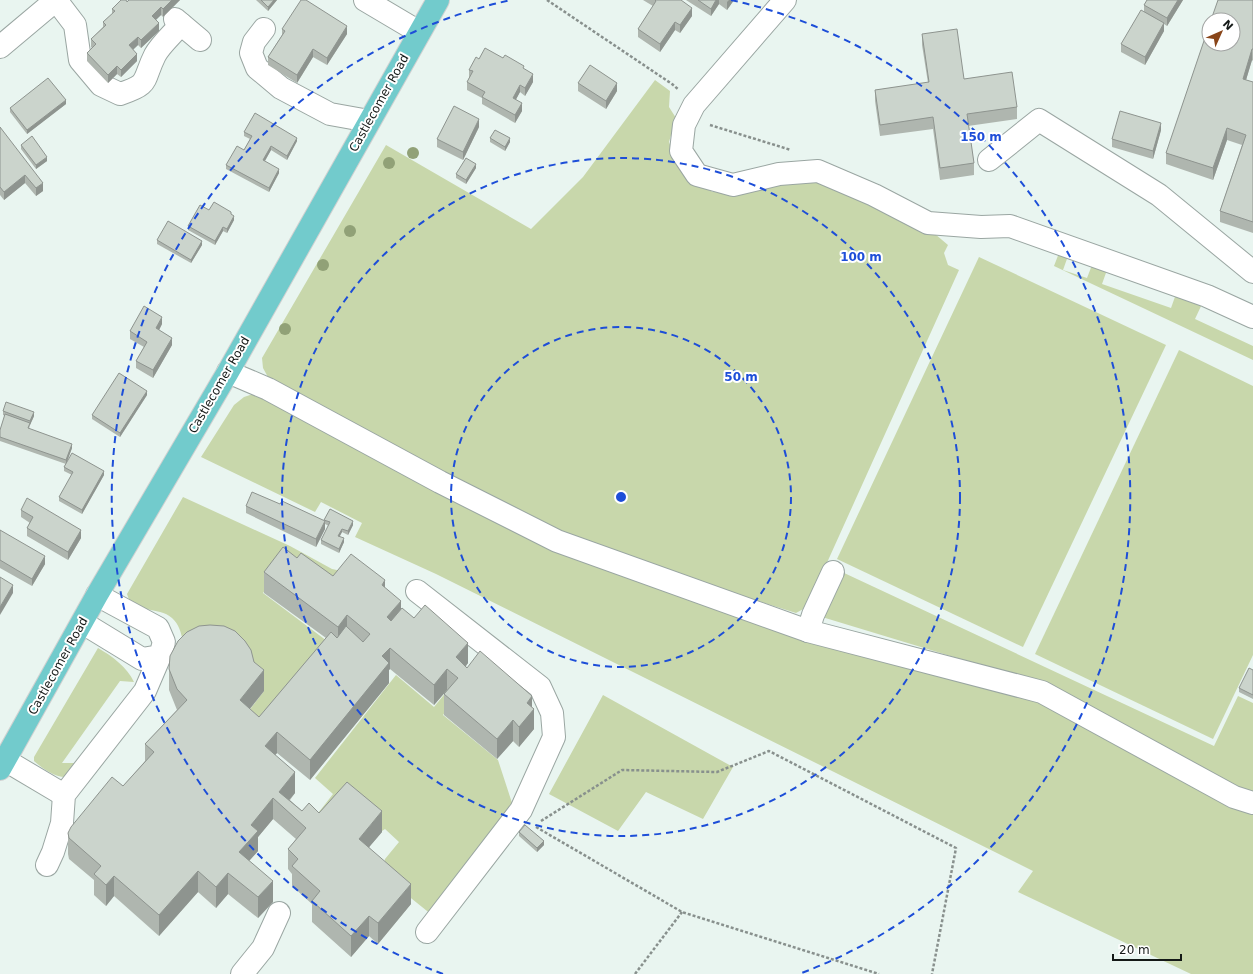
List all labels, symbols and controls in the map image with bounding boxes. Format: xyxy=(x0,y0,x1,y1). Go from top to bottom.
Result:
north arrow xyxy=(1201,12,1241,52)
text: N xyxy=(1220,17,1236,33)
street label: Castlecomer Road xyxy=(346,52,412,154)
text: 150 m xyxy=(960,130,1002,144)
text: 100 m xyxy=(840,250,882,264)
street label: Castlecomer Road xyxy=(186,334,252,436)
text: 50 m xyxy=(724,370,758,384)
centre of rings xyxy=(614,490,628,504)
street label: Castlecomer Road xyxy=(25,615,91,717)
scale bar xyxy=(1113,936,1181,962)
text: 20 m xyxy=(1119,943,1150,957)

